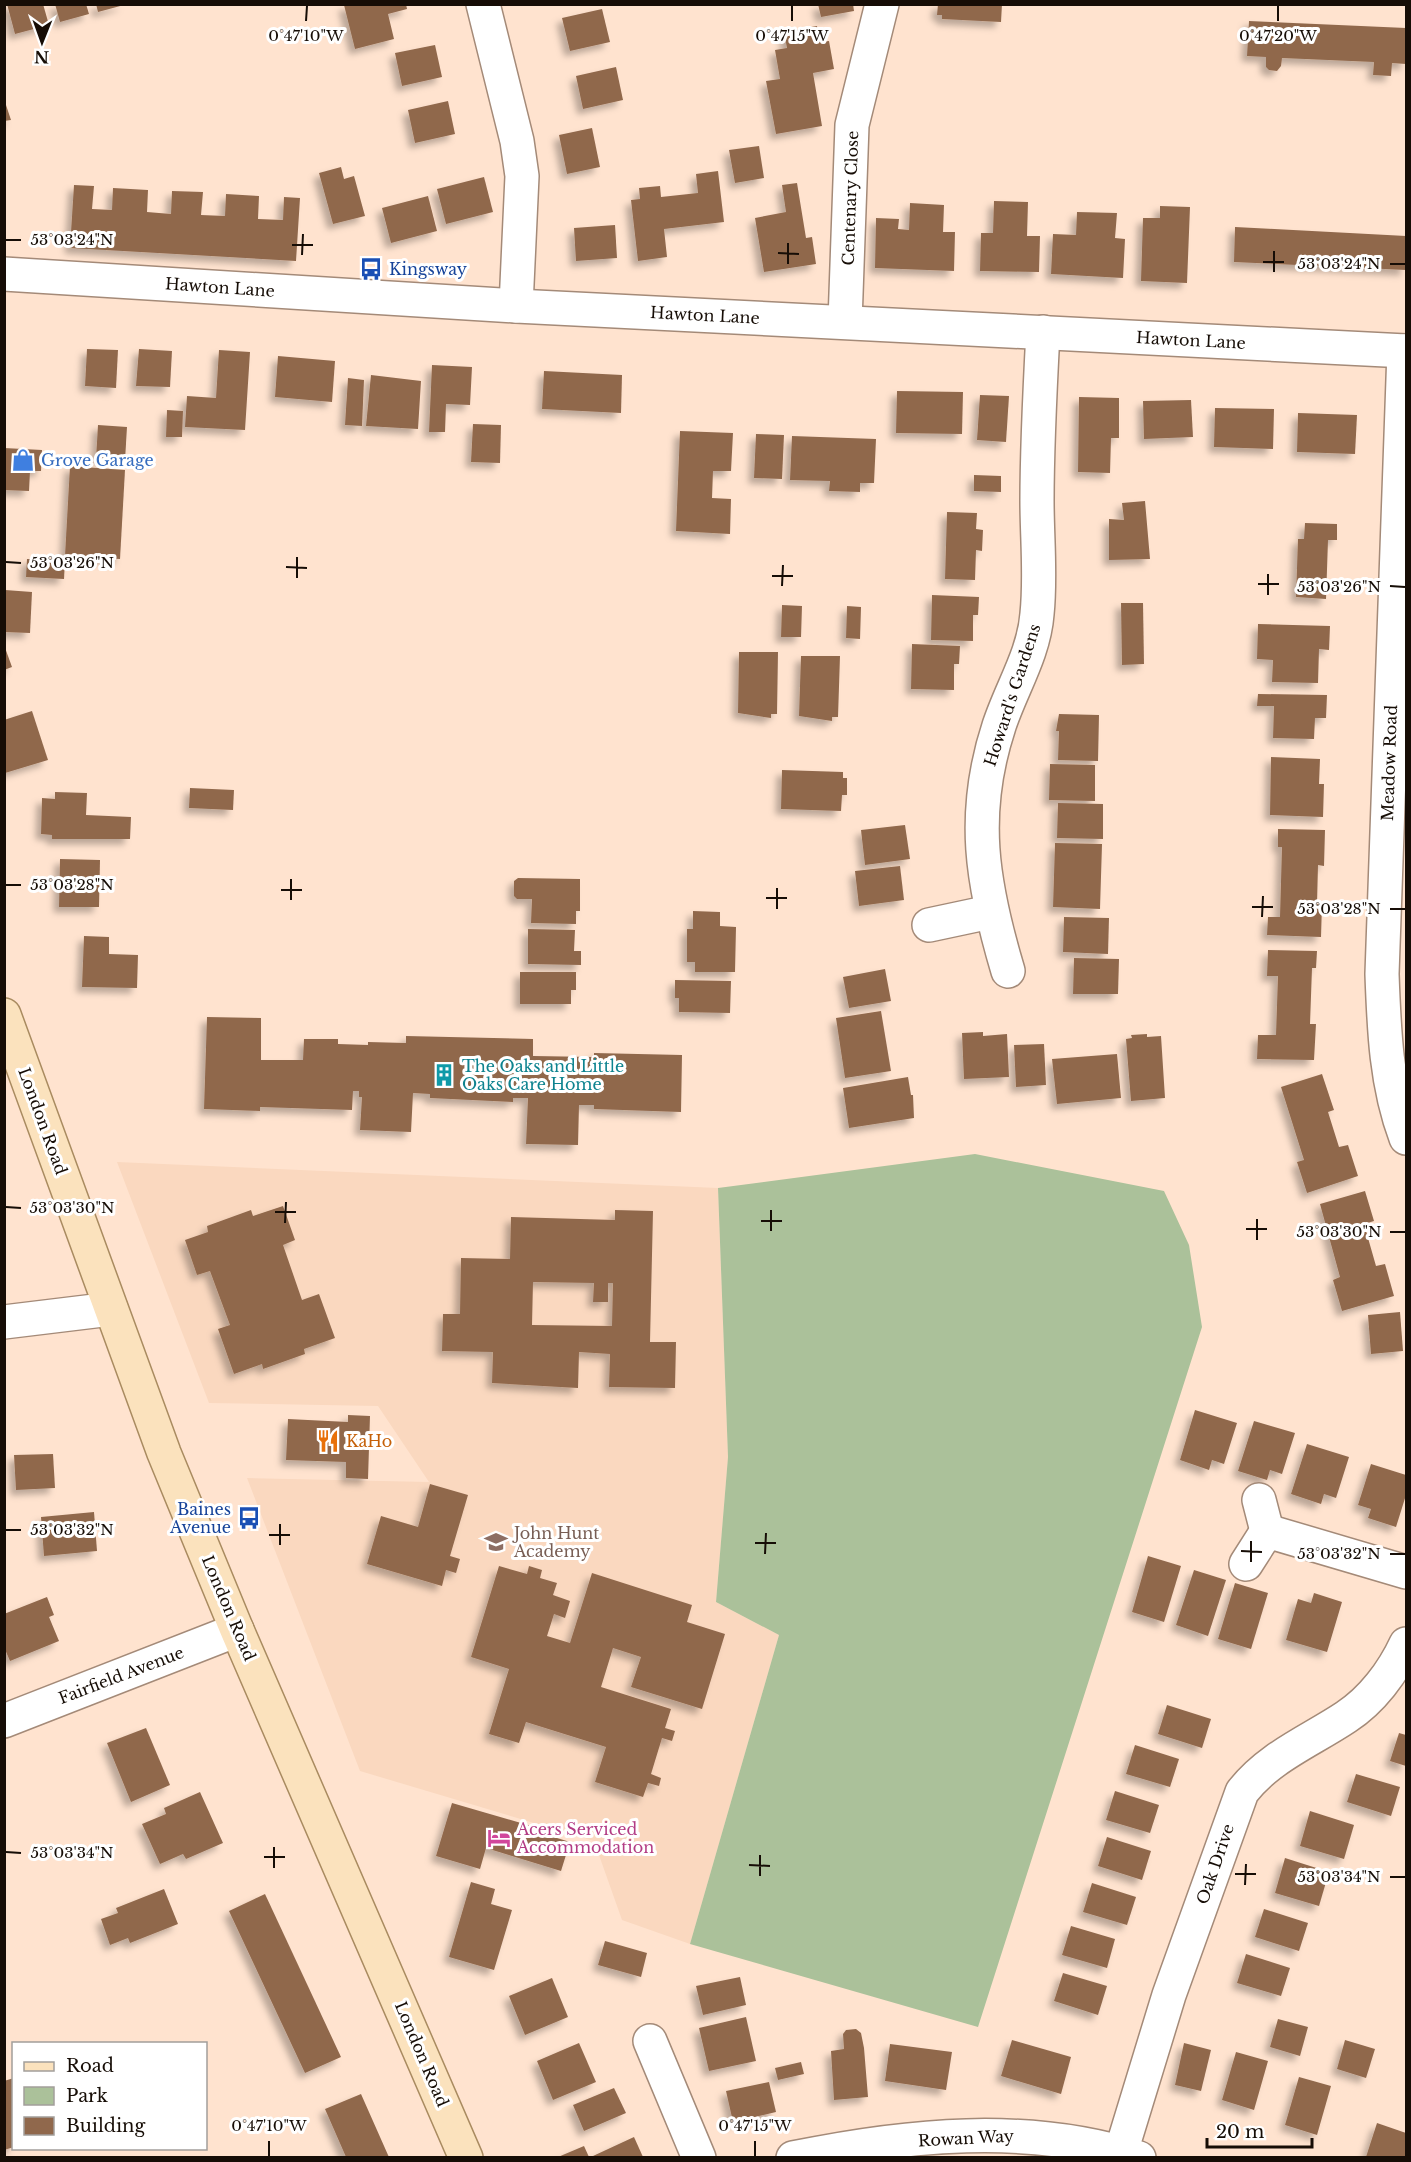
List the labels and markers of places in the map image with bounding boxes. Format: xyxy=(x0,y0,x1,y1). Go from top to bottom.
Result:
bus stop icon: Kingsway xyxy=(358,256,384,282)
place label: Kingsway xyxy=(389,259,468,279)
shop icon: Grove Garage xyxy=(10,447,36,473)
place label: Grove Garage xyxy=(41,450,154,470)
place label: The Oaks and Little Oaks Care Home xyxy=(462,1056,624,1094)
building icon: The Oaks and Little Oaks Care Home xyxy=(431,1062,457,1088)
restaurant icon: KaHo xyxy=(315,1428,341,1454)
place label: KaHo xyxy=(346,1431,392,1451)
place label: Baines Avenue xyxy=(169,1499,231,1537)
bus stop icon: Baines Avenue xyxy=(236,1505,262,1531)
place label: John Hunt Academy xyxy=(512,1523,599,1561)
school or university icon: John Hunt Academy xyxy=(483,1529,509,1555)
place label: Acers Serviced Accommodation xyxy=(516,1819,654,1857)
hotel icon: Acers Serviced Accommodation xyxy=(486,1825,512,1851)

